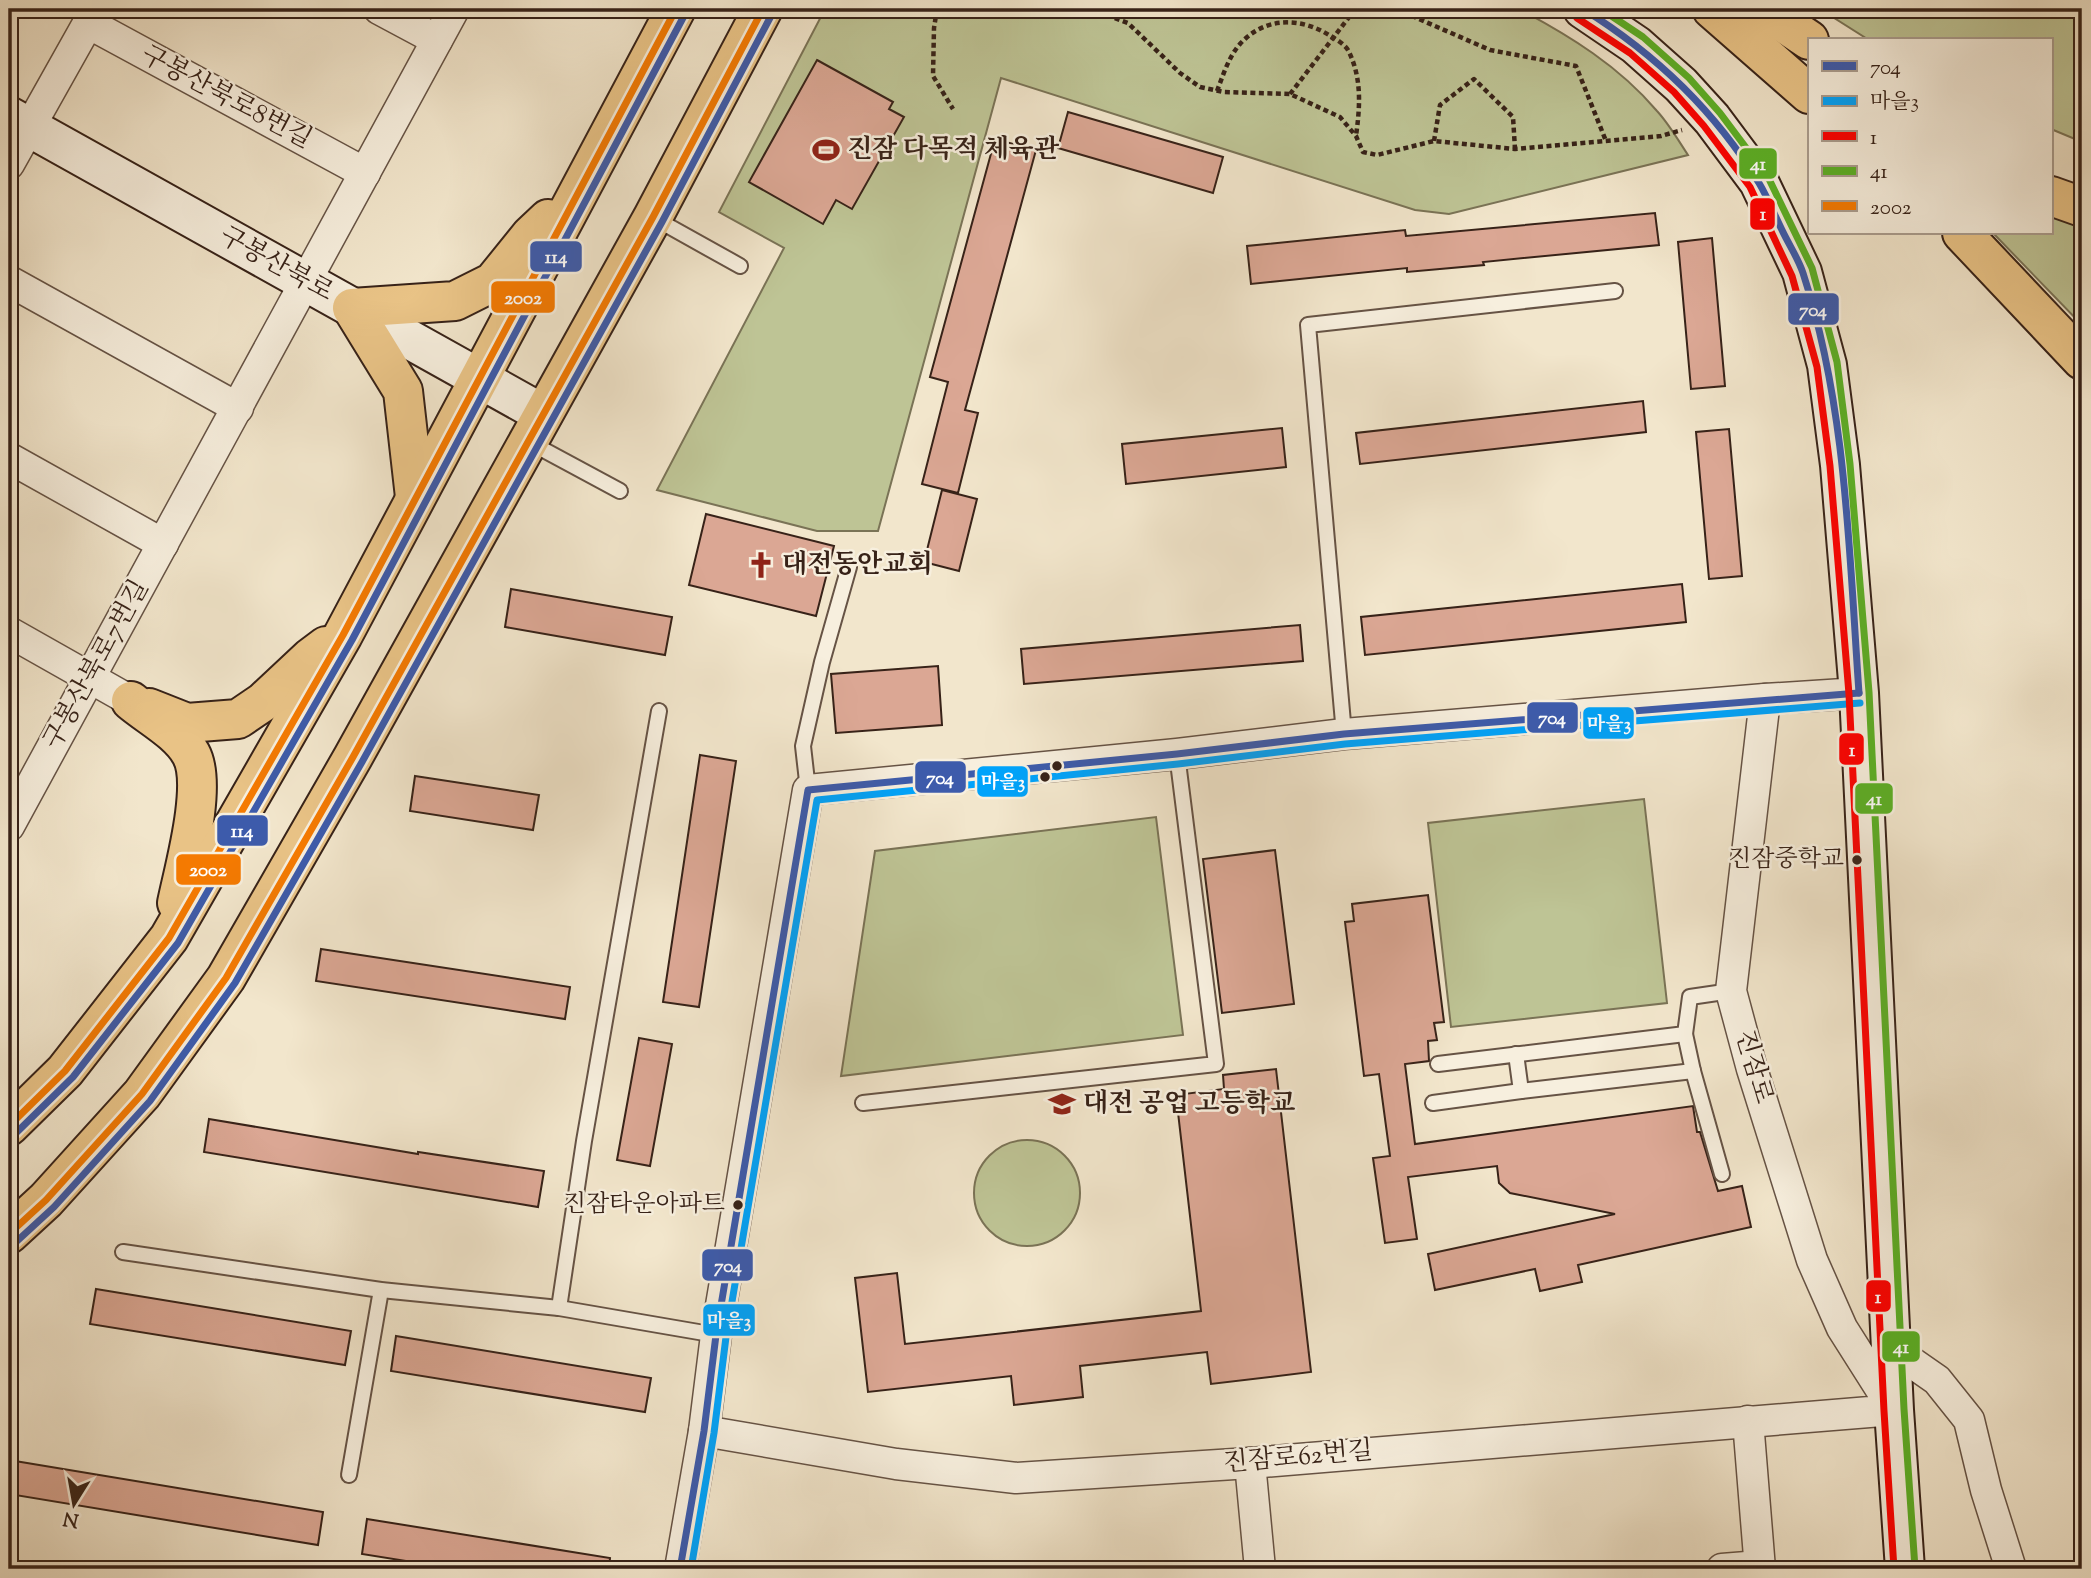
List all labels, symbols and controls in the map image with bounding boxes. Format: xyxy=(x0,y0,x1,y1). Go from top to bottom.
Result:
street label: 구봉산북로8번길 xyxy=(134,37,318,159)
legend xyxy=(1808,38,2052,234)
text: 704 xyxy=(1870,54,1901,84)
text: 마을3 xyxy=(1870,88,1919,118)
text: 1 xyxy=(1870,124,1877,154)
place label: 진잠 다목적 체육관 xyxy=(847,132,1060,169)
sports icon: 진잠 다목적 체육관 xyxy=(811,135,841,165)
line badge: 41 xyxy=(1738,147,1778,180)
text: 41 xyxy=(1749,152,1767,179)
text: 41 xyxy=(1870,158,1888,188)
text: 2002 xyxy=(1870,194,1912,224)
line badge: 1 xyxy=(1749,197,1776,231)
text: 1 xyxy=(1760,202,1767,229)
street label: 구봉산북로 xyxy=(212,218,340,312)
line badge: 114 xyxy=(529,240,583,273)
text: 114 xyxy=(545,245,568,272)
line badge: 2002 xyxy=(490,280,556,314)
text: 2002 xyxy=(504,286,542,313)
line badge: 704 xyxy=(1787,292,1840,326)
text: 704 xyxy=(1799,298,1827,325)
place label: 대전동안교회 xyxy=(782,547,933,584)
church icon: 대전동안교회 xyxy=(746,550,776,580)
street label: 구봉산북로7번길 xyxy=(35,573,159,757)
line badge: 704 xyxy=(1526,701,1579,734)
text: 704 xyxy=(1538,706,1566,733)
line badge: 마을3 xyxy=(1582,706,1635,740)
text: 마을3 xyxy=(1587,712,1632,739)
line badge: 1 xyxy=(1838,732,1865,766)
text: 1 xyxy=(1849,738,1856,765)
unlabelled marker xyxy=(1050,759,1064,773)
line badge: 704 xyxy=(914,760,967,794)
line badge: 마을3 xyxy=(976,765,1029,798)
text: 704 xyxy=(926,766,954,793)
text: 마을3 xyxy=(981,770,1026,797)
unlabelled marker xyxy=(1038,770,1052,784)
line badge: 41 xyxy=(1854,782,1894,815)
text: 41 xyxy=(1865,787,1883,814)
line badge: 114 xyxy=(216,814,269,847)
text: 114 xyxy=(231,819,254,846)
place label: 진잠중학교 xyxy=(1728,843,1844,877)
line badge: 2002 xyxy=(175,853,242,886)
marker: 진잠중학교 xyxy=(1850,853,1864,867)
text: 2002 xyxy=(189,858,227,885)
street label: 진잠로 xyxy=(1725,1026,1781,1108)
place label: 대전 공업 고등학교 xyxy=(1083,1086,1295,1123)
school or university icon: 대전 공업 고등학교 xyxy=(1047,1089,1077,1119)
place label: 진잠타운아파트 xyxy=(563,1188,725,1222)
marker: 진잠타운아파트 xyxy=(731,1198,745,1212)
line badge: 704 xyxy=(701,1248,754,1282)
text: 704 xyxy=(714,1254,742,1281)
line badge: 1 xyxy=(1865,1279,1892,1313)
text: 1 xyxy=(1875,1285,1882,1312)
line badge: 마을3 xyxy=(702,1303,756,1337)
text: 마을3 xyxy=(707,1309,752,1336)
line badge: 41 xyxy=(1881,1330,1921,1363)
text: 41 xyxy=(1892,1335,1910,1362)
street label: 진잠로62번길 xyxy=(1221,1433,1375,1483)
north arrow xyxy=(38,1470,108,1540)
text: N xyxy=(61,1504,81,1533)

